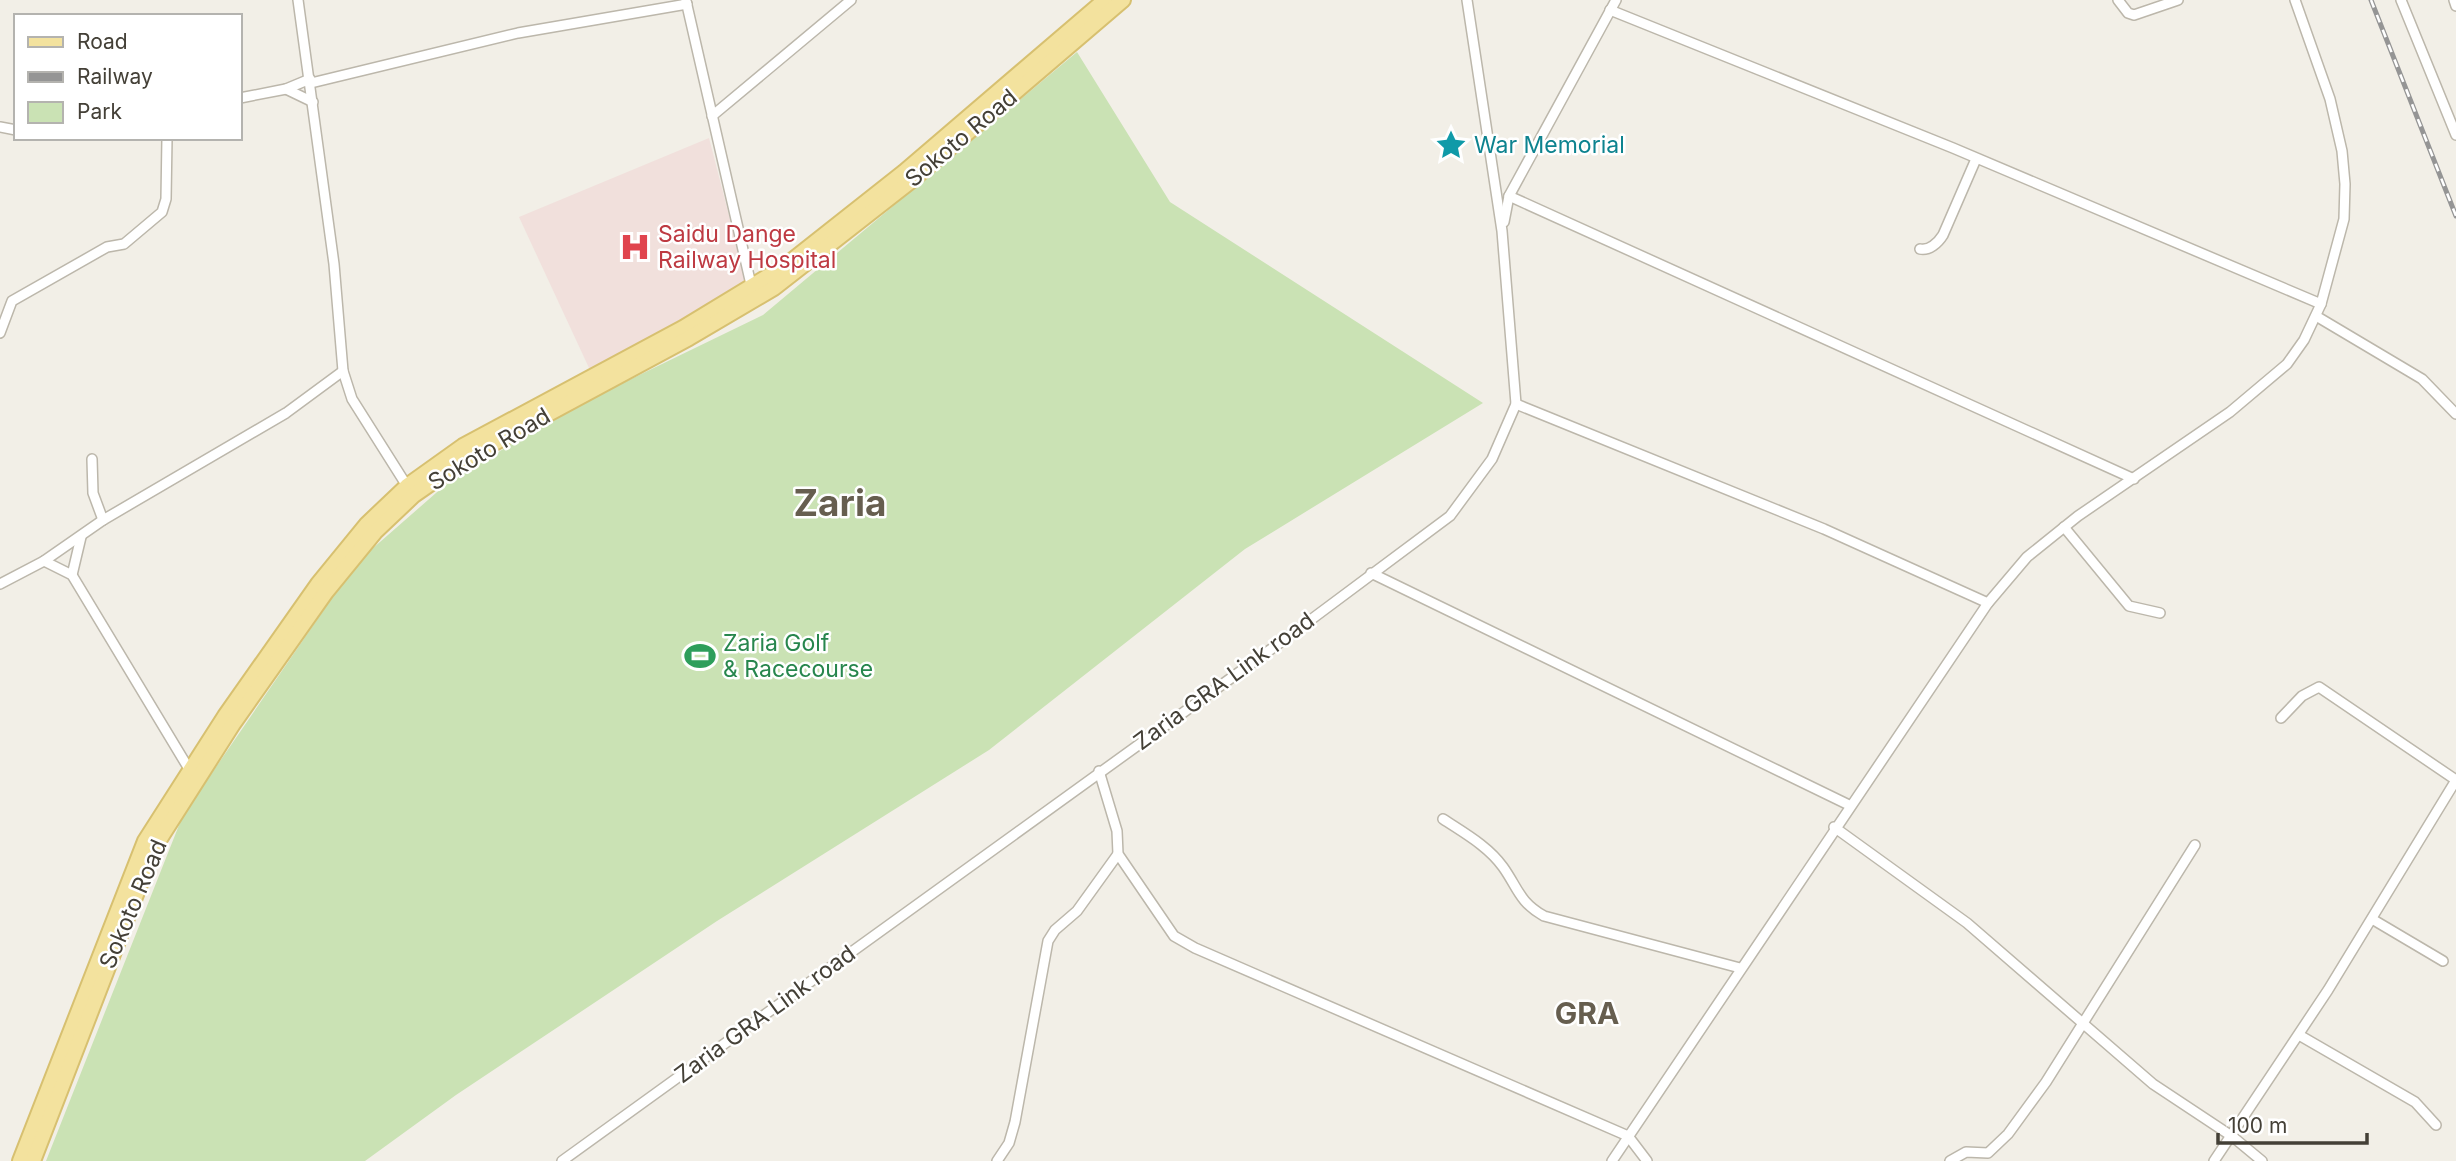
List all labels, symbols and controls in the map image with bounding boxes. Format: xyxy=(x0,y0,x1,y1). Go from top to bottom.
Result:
legend xyxy=(14,14,242,140)
text: Road xyxy=(77,29,128,54)
text: Railway xyxy=(77,64,153,89)
street label: Sokoto Road xyxy=(899,83,1023,193)
text: Park xyxy=(77,99,122,124)
place icon: War Memorial xyxy=(1434,128,1468,162)
place label: War Memorial xyxy=(1474,131,1625,159)
place label: Saidu Dange Railway Hospital xyxy=(658,220,836,274)
hospital icon: Saidu Dange Railway Hospital xyxy=(618,230,652,264)
street label: Sokoto Road xyxy=(423,402,555,496)
district label: Zaria xyxy=(794,480,886,525)
street label: Zaria GRA Link road xyxy=(1128,606,1320,756)
place label: Zaria Golf & Racecourse xyxy=(723,629,873,683)
sports icon: Zaria Golf & Racecourse xyxy=(683,639,717,673)
street label: Sokoto Road xyxy=(93,835,173,973)
street label: Zaria GRA Link road xyxy=(669,939,861,1089)
district label: GRA xyxy=(1555,995,1619,1031)
scale bar xyxy=(2218,1102,2367,1146)
text: 100 m xyxy=(2228,1113,2287,1138)

